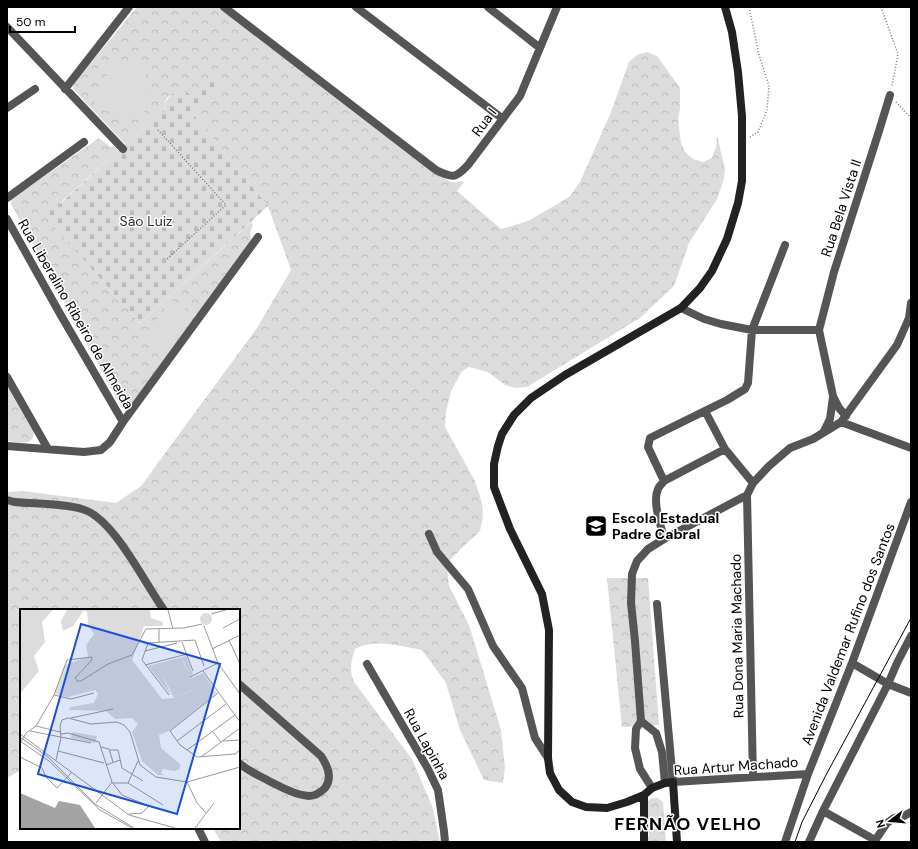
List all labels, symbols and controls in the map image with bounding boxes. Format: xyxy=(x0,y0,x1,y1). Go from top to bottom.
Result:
scale bar xyxy=(10,8,75,34)
text: 50 m xyxy=(16,14,45,30)
street label: Rua I xyxy=(467,104,501,140)
street label: Rua Bela Vista II xyxy=(817,157,865,259)
park label: São Luiz xyxy=(120,212,172,230)
street label: Rua Liberalino Ribeiro de Almeida xyxy=(14,216,138,412)
place label: Escola Estadual Padre Cabral xyxy=(612,509,719,543)
school or university icon: Escola Estadual Padre Cabral xyxy=(583,513,609,539)
street label: Avenida Valdemar Rufino dos Santos xyxy=(797,520,899,748)
street label: Rua Dona Maria Machado xyxy=(727,554,747,718)
inset map xyxy=(20,609,240,829)
street label: Rua Lapinha xyxy=(400,705,454,783)
street label: Rua Artur Machado xyxy=(673,753,799,779)
north arrow xyxy=(870,801,910,841)
district label: FERNÃO VELHO xyxy=(614,812,762,836)
text: N xyxy=(873,818,888,830)

